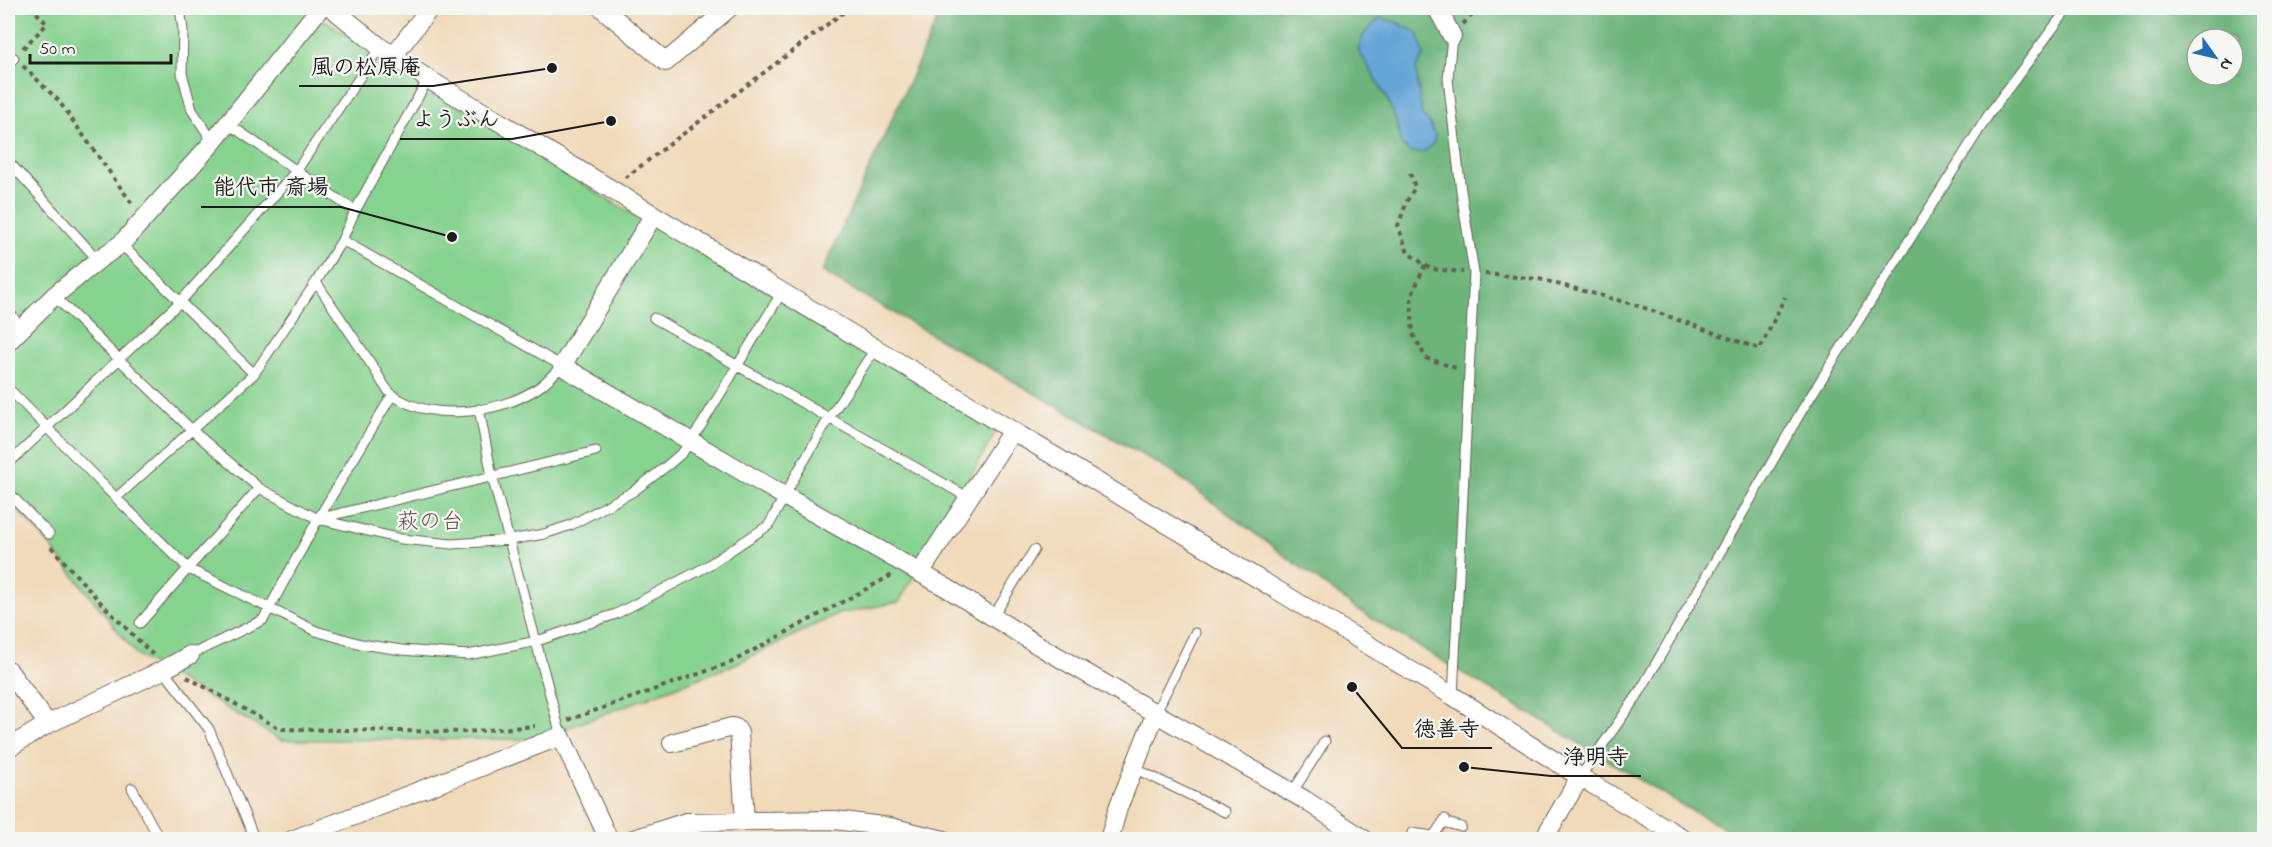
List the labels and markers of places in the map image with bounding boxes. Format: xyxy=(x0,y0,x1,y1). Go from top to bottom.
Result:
callout: 風の松原庵 xyxy=(299,46,433,86)
callout: ようぶん xyxy=(400,99,512,139)
callout: 能代市 斎場 xyxy=(201,167,341,207)
callout: 徳善寺 xyxy=(1402,708,1492,748)
callout: 浄明寺 xyxy=(1551,736,1641,776)

